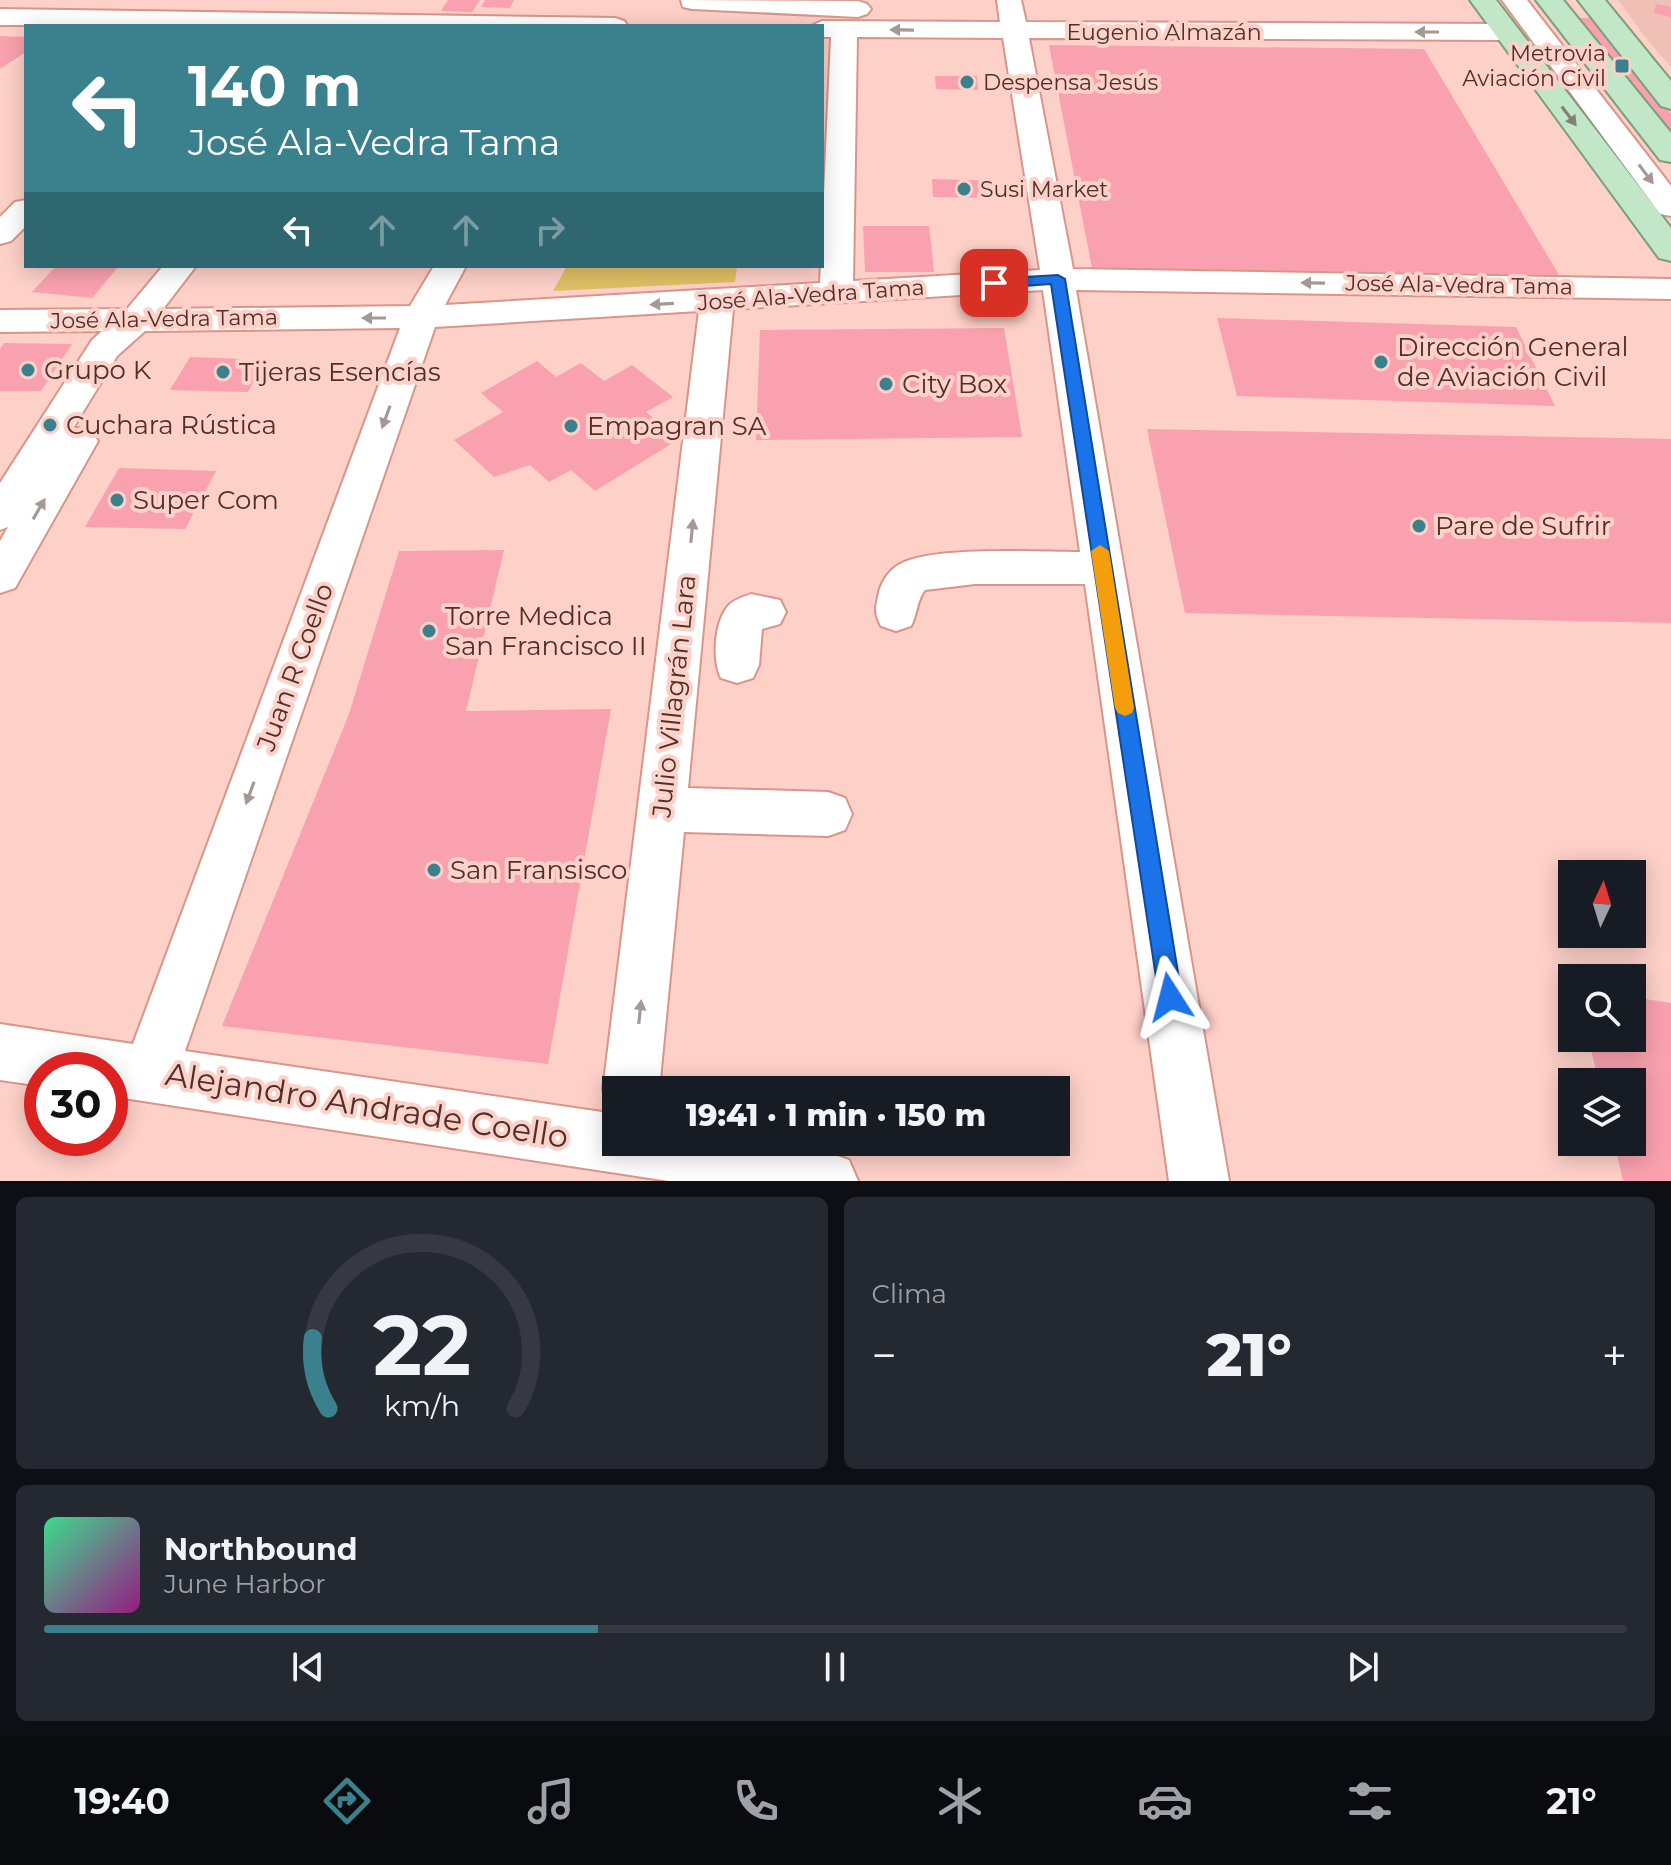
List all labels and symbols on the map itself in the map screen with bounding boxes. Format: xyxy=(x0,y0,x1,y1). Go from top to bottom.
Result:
street label: Eugenio Almazán xyxy=(1066,19,1262,46)
one-way arrow xyxy=(889,24,914,36)
one-way arrow xyxy=(1414,26,1439,38)
place label: Metrovia Aviación Civil xyxy=(1462,40,1606,92)
marker: Metrovia Aviación Civil xyxy=(1613,57,1631,75)
place label: Despensa Jesús xyxy=(983,69,1159,96)
marker: Despensa Jesús xyxy=(958,73,976,91)
one-way arrow xyxy=(1561,106,1577,127)
one-way arrow xyxy=(1637,163,1653,184)
place label: Susi Market xyxy=(980,176,1108,203)
marker: Susi Market xyxy=(955,180,973,198)
pin xyxy=(960,249,1028,317)
street label: José Ala-Vedra Tama xyxy=(1344,269,1573,300)
street label: José Ala-Vedra Tama xyxy=(696,274,925,316)
one-way arrow xyxy=(1300,277,1325,289)
one-way arrow xyxy=(649,298,674,311)
street label: José Ala-Vedra Tama xyxy=(49,304,278,335)
one-way arrow xyxy=(361,312,386,324)
place label: Dirección General de Aviación Civil xyxy=(1397,331,1629,393)
marker: Dirección General de Aviación Civil xyxy=(1372,353,1390,371)
place label: Grupo K xyxy=(44,354,152,386)
place label: Tijeras Esencías xyxy=(239,356,441,388)
marker: Grupo K xyxy=(19,361,37,379)
marker: Tijeras Esencías xyxy=(214,363,232,381)
place label: City Box xyxy=(902,368,1007,400)
marker: City Box xyxy=(877,375,895,393)
one-way arrow xyxy=(379,405,391,429)
place label: Cuchara Rústica xyxy=(66,409,277,441)
place label: Empagran SA xyxy=(587,410,767,442)
marker: Cuchara Rústica xyxy=(41,416,59,434)
marker: Empagran SA xyxy=(562,417,580,435)
place label: Super Com xyxy=(133,484,279,516)
marker: Super Com xyxy=(108,491,126,509)
one-way arrow xyxy=(32,498,46,520)
place label: Pare de Sufrir xyxy=(1435,510,1611,542)
marker: Pare de Sufrir xyxy=(1410,517,1428,535)
one-way arrow xyxy=(686,518,699,543)
street label: Julio Villagrán Lara xyxy=(645,573,703,820)
street label: Juan R Coello xyxy=(250,579,340,756)
place label: Torre Medica San Francisco II xyxy=(445,600,647,662)
marker: Torre Medica San Francisco II xyxy=(420,622,438,640)
one-way arrow xyxy=(243,782,256,806)
place label: San Fransisco xyxy=(450,854,627,886)
north arrow xyxy=(1558,860,1646,948)
marker: San Fransisco xyxy=(425,861,443,879)
position arrow xyxy=(1128,955,1212,1039)
one-way arrow xyxy=(633,1000,646,1025)
speed limit sign: 30 xyxy=(24,1052,128,1156)
street label: Alejandro Andrade Coello xyxy=(163,1054,571,1156)

